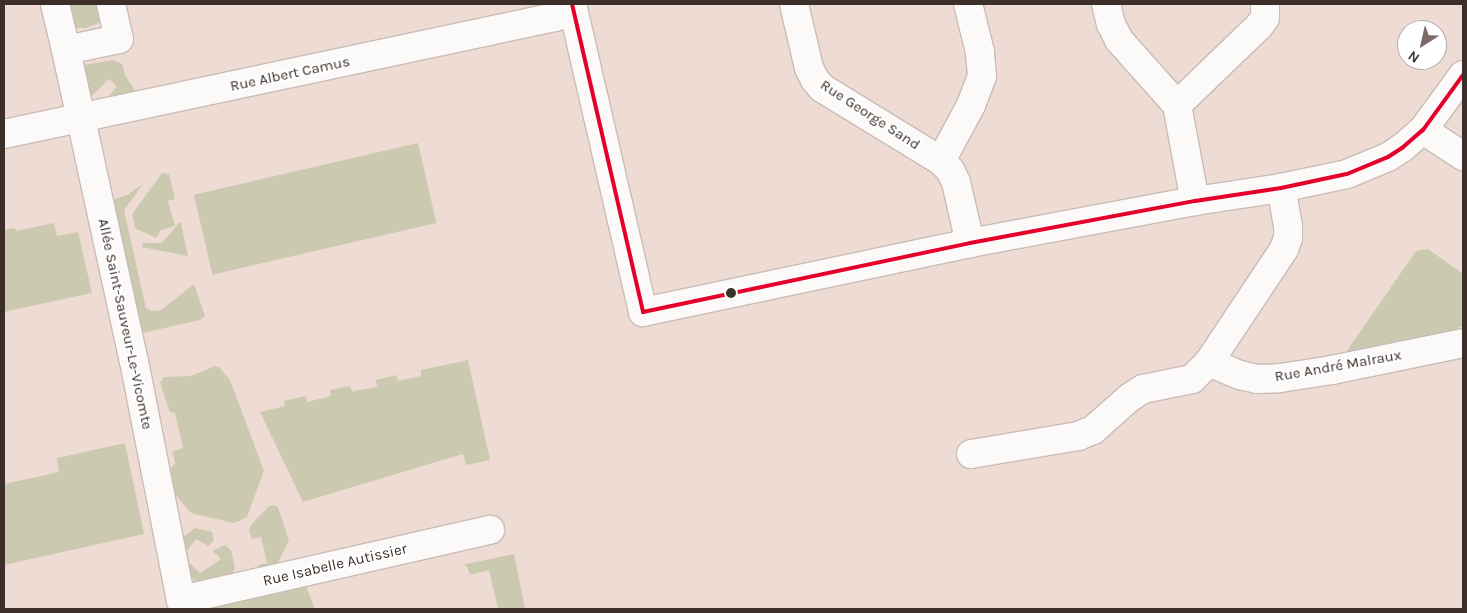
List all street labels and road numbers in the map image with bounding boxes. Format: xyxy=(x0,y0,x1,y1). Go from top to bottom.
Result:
street label: Rue Albert Camus xyxy=(228,53,352,95)
street label: Rue George Sand xyxy=(817,76,923,154)
street label: Allée Saint-Sauveur-Le-Vicomte xyxy=(94,217,156,431)
street label: Rue André Malraux xyxy=(1273,346,1403,386)
street label: Rue Isabelle Autissier xyxy=(261,540,409,590)

